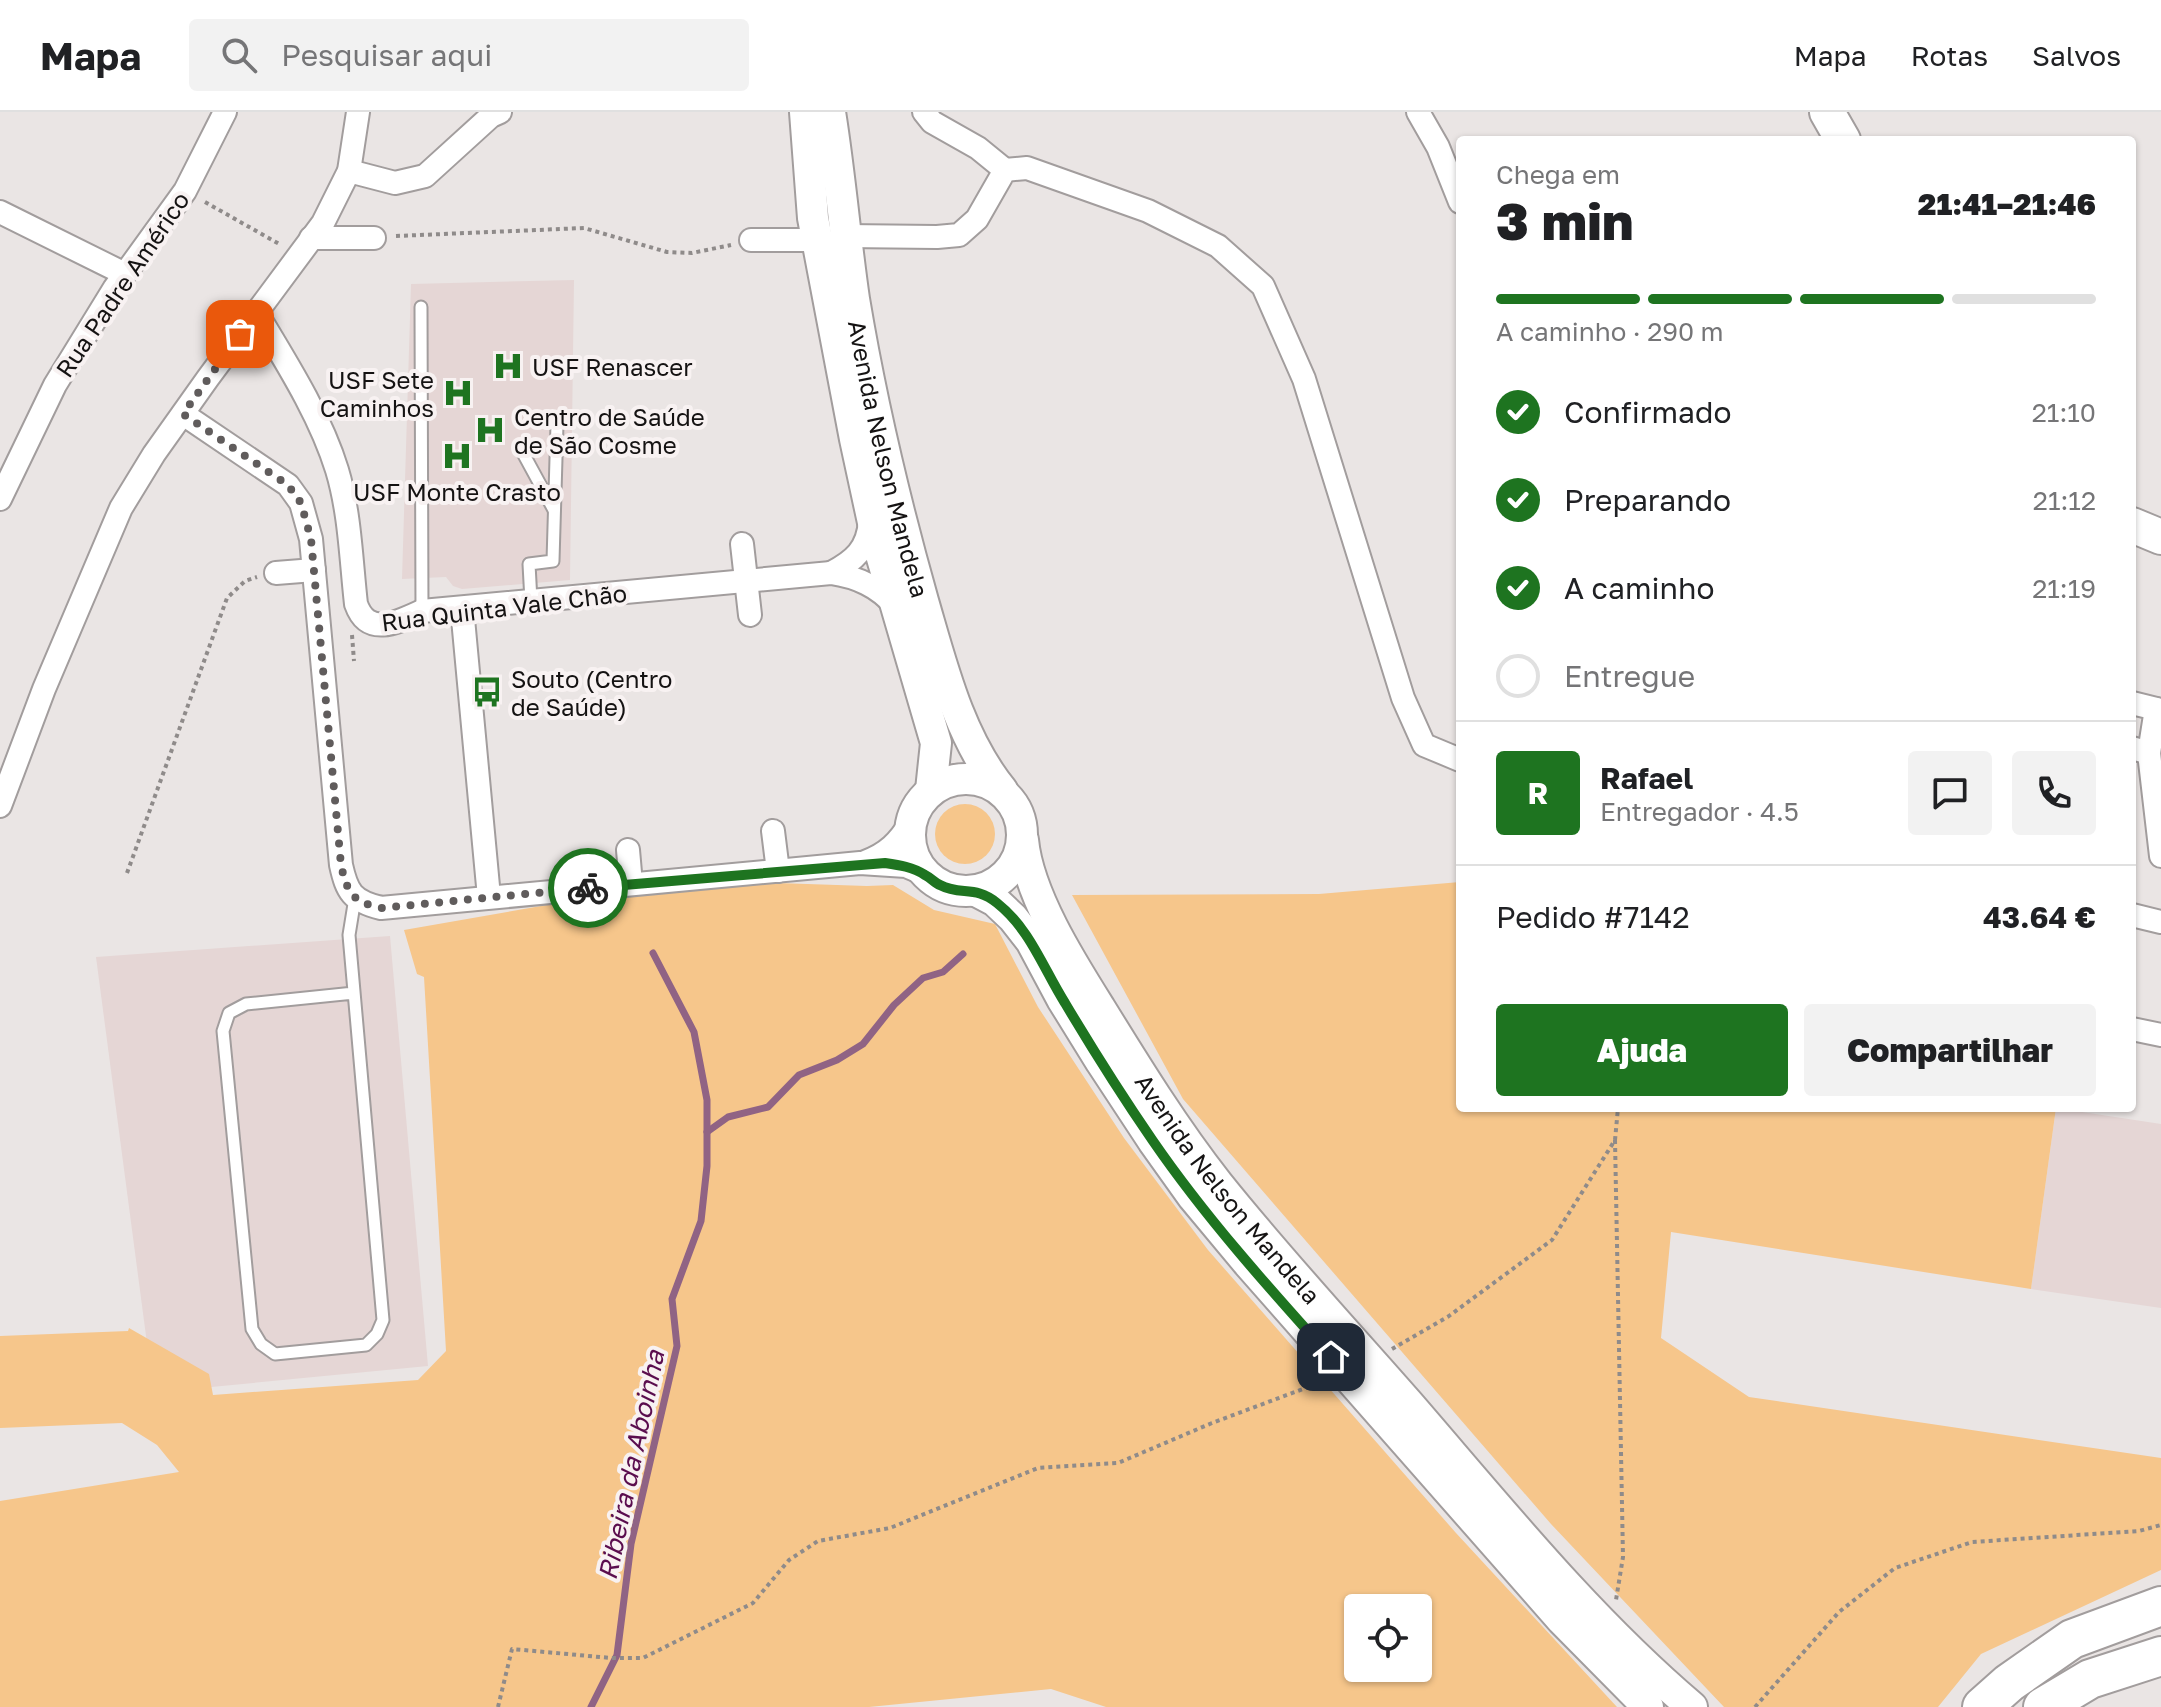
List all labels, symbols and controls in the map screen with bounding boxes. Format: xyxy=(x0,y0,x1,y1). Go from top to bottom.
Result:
search box xyxy=(189,19,749,91)
text: Mapa xyxy=(40,33,141,78)
icon: search xyxy=(217,33,261,77)
text: Pesquisar aqui xyxy=(281,37,492,73)
text: Mapa xyxy=(1794,39,1867,72)
text: Rotas xyxy=(1911,39,1988,72)
text: Salvos xyxy=(2032,39,2121,72)
text: Chega em xyxy=(1496,159,1620,190)
street label: Rua Padre Américo xyxy=(49,186,195,382)
text: 21:41–21:46 xyxy=(1918,186,2096,222)
text: 3 min xyxy=(1496,189,1633,251)
pin xyxy=(206,300,274,368)
icon: bag xyxy=(218,312,262,356)
text: A caminho · 290 m xyxy=(1496,316,1724,347)
street label: Avenida Nelson Mandela xyxy=(843,318,936,600)
hospital icon: USF Renascer xyxy=(491,349,525,383)
place label: USF Renascer xyxy=(532,352,693,381)
place label: USF Sete Caminhos xyxy=(320,365,434,422)
hospital icon: USF Sete Caminhos xyxy=(441,376,475,410)
icon: check xyxy=(1496,390,1540,434)
text: Confirmado xyxy=(1564,394,1732,430)
text: 21:10 xyxy=(2032,397,2096,428)
place label: Centro de Saúde de São Cosme xyxy=(514,402,705,459)
hospital icon: Centro de Saúde de São Cosme xyxy=(473,413,507,447)
hospital icon: USF Monte Crasto xyxy=(440,439,474,473)
place label: USF Monte Crasto xyxy=(353,477,561,506)
icon: check xyxy=(1496,478,1540,522)
text: Preparando xyxy=(1564,482,1731,518)
text: 21:12 xyxy=(2033,485,2096,516)
icon: check xyxy=(1496,566,1540,610)
text: A caminho xyxy=(1564,570,1714,606)
text: 21:19 xyxy=(2032,573,2096,604)
street label: Rua Quinta Vale Chão xyxy=(380,578,628,636)
text: Entregue xyxy=(1564,658,1695,694)
place label: Souto (Centro de Saúde) xyxy=(511,664,672,721)
bus stop icon: Souto (Centro de Saúde) xyxy=(470,675,504,709)
button: chat xyxy=(1908,751,1992,835)
button: phone xyxy=(2012,751,2096,835)
text: Rafael xyxy=(1600,760,1693,796)
text: R xyxy=(1528,775,1548,811)
text: Entregador · 4.5 xyxy=(1600,796,1799,827)
courier xyxy=(548,848,628,928)
icon: bike xyxy=(566,866,610,910)
text: Pedido #7142 xyxy=(1496,899,1690,935)
text: 43.64 € xyxy=(1983,899,2096,935)
button: Ajuda xyxy=(1496,1004,1788,1096)
button: Compartilhar xyxy=(1804,1004,2096,1096)
street label: Avenida Nelson Mandela xyxy=(1130,1068,1327,1309)
pin xyxy=(1297,1323,1365,1391)
icon: home xyxy=(1309,1335,1353,1379)
water label: Ribeira da Aboinha xyxy=(592,1346,671,1582)
map controls xyxy=(1344,1594,1432,1682)
button: locate xyxy=(1344,1594,1432,1682)

